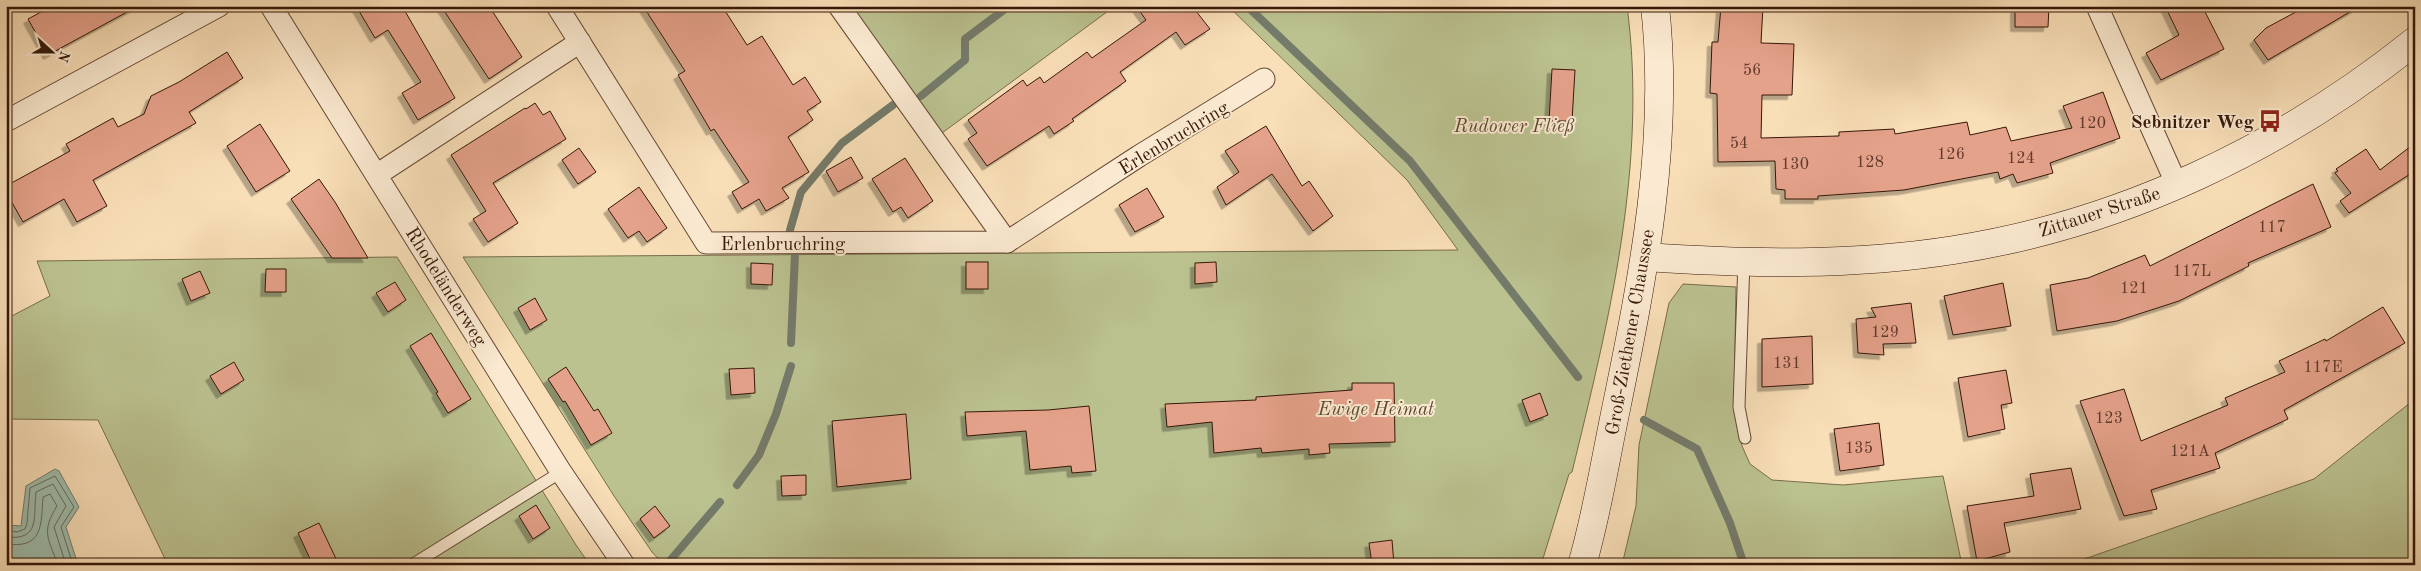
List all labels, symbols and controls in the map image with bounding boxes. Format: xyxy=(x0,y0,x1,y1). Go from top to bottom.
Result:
north arrow xyxy=(28,28,78,78)
text: N xyxy=(55,49,72,64)
house number: 56 xyxy=(1743,63,1761,79)
street label: Erlenbruchring xyxy=(1116,98,1233,179)
bus stop icon: Sebnitzer Weg xyxy=(2257,108,2283,134)
place label: Sebnitzer Weg xyxy=(2131,114,2254,133)
house number: 120 xyxy=(2078,116,2106,132)
park label: Rudower Fließ xyxy=(1453,118,1575,137)
house number: 54 xyxy=(1730,136,1748,152)
house number: 126 xyxy=(1937,147,1965,163)
house number: 124 xyxy=(2007,151,2035,167)
house number: 128 xyxy=(1856,155,1884,171)
house number: 130 xyxy=(1781,157,1809,173)
street label: Zittauer Straße xyxy=(2037,185,2163,242)
house number: 117 xyxy=(2258,220,2286,236)
street label: Rhodeländerweg xyxy=(401,225,489,351)
street label: Groß-Ziethener Chaussee xyxy=(1604,228,1659,437)
street label: Erlenbruchring xyxy=(721,236,846,255)
house number: 117L xyxy=(2173,264,2211,280)
house number: 121 xyxy=(2120,281,2148,297)
house number: 129 xyxy=(1871,325,1899,341)
house number: 131 xyxy=(1773,356,1801,372)
house number: 117E xyxy=(2304,360,2342,376)
park label: Ewige Heimat xyxy=(1317,401,1435,420)
house number: 123 xyxy=(2095,411,2123,427)
house number: 135 xyxy=(1845,441,1873,457)
house number: 121A xyxy=(2170,444,2210,460)

